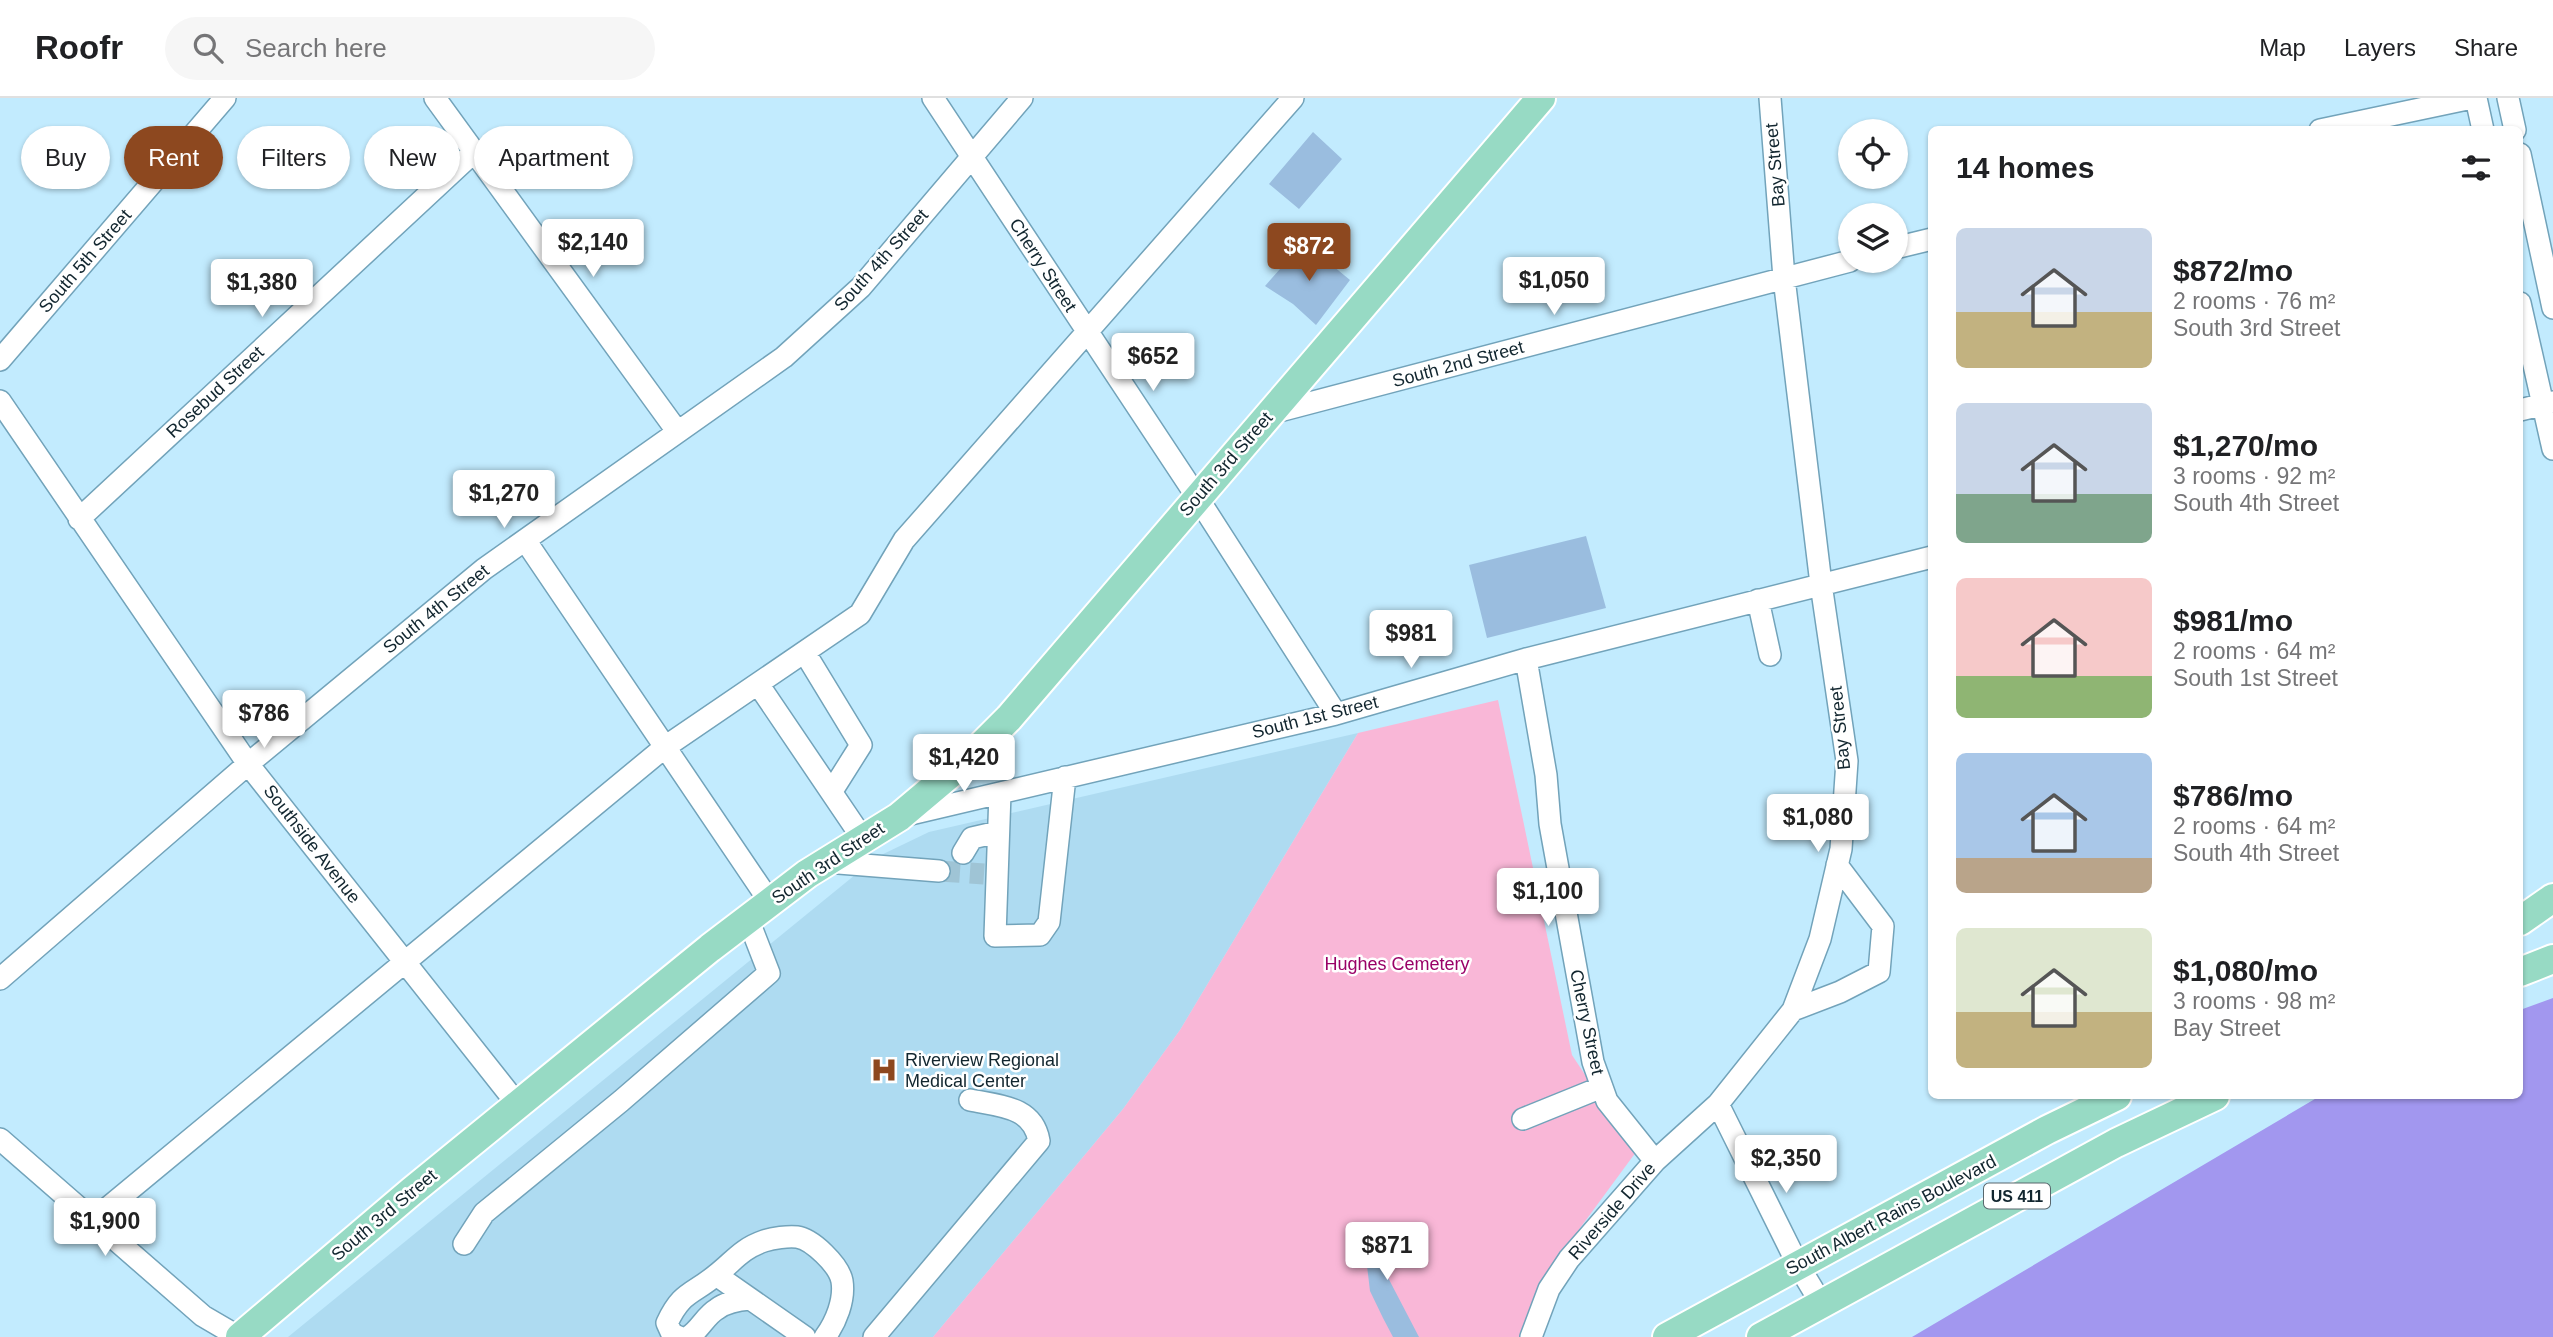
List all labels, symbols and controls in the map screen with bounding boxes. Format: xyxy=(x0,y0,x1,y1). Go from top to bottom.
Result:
search box xyxy=(165,17,655,80)
text: Roofr xyxy=(35,29,123,66)
icon: search xyxy=(189,29,227,67)
text: Search here xyxy=(245,33,387,63)
text: Map xyxy=(2259,34,2306,61)
text: Layers xyxy=(2344,34,2416,61)
text: Share xyxy=(2454,34,2518,61)
map controls xyxy=(1838,119,1908,273)
button: locate xyxy=(1838,119,1908,189)
street label: Bay Street xyxy=(1761,122,1789,208)
chip: Buy xyxy=(21,126,110,189)
chip: Rent xyxy=(124,126,223,189)
chip: Filters xyxy=(237,126,350,189)
chip: New xyxy=(364,126,460,189)
chip: Apartment xyxy=(474,126,633,189)
icon: filters xyxy=(2457,149,2495,187)
text: 14 homes xyxy=(1956,151,2094,184)
button: layers xyxy=(1838,203,1908,273)
street label: South 5th Street xyxy=(35,205,135,317)
street label: South 4th Street xyxy=(830,205,932,315)
street label: Cherry Street xyxy=(1005,215,1081,315)
pin: $2,140 xyxy=(536,220,650,279)
pin: $872 xyxy=(1268,223,1350,283)
text: $2,140 xyxy=(558,229,628,255)
text: $872 xyxy=(1283,233,1335,259)
text: $872/mo xyxy=(2173,254,2293,287)
icon: home xyxy=(2012,256,2096,340)
pin: $1,050 xyxy=(1497,258,1611,317)
pin: $1,380 xyxy=(205,260,319,319)
text: $1,050 xyxy=(1519,267,1589,293)
text: $1,380 xyxy=(227,269,297,295)
text: 2 rooms · 76 m² xyxy=(2173,288,2335,314)
text: South 3rd Street xyxy=(2173,315,2341,341)
pin: $652 xyxy=(1112,334,1194,393)
street label: South 2nd Street xyxy=(1390,337,1526,391)
street label: Rosebud Street xyxy=(162,342,268,442)
text: $652 xyxy=(1127,343,1179,369)
street label: South 3rd Street xyxy=(1175,408,1277,520)
text: $1,270/mo xyxy=(2173,429,2318,462)
icon: home xyxy=(2012,431,2096,515)
text: 3 rooms · 92 m² xyxy=(2173,463,2335,489)
pin: $1,270 xyxy=(447,470,561,530)
text: $1,270 xyxy=(469,480,539,506)
text: South 4th Street xyxy=(2173,490,2339,516)
street label: South 4th Street xyxy=(379,560,493,658)
text: $981/mo xyxy=(2173,604,2293,637)
icon: home xyxy=(2012,606,2096,690)
pin: $981 xyxy=(1370,610,1452,670)
text: $981 xyxy=(1385,620,1437,646)
text: 2 rooms · 64 m² xyxy=(2173,638,2335,664)
text: South 1st Street xyxy=(2173,665,2338,691)
street label: Bay Street xyxy=(1826,685,1854,771)
pin: $786 xyxy=(223,690,305,750)
street label: South 1st Street xyxy=(1250,692,1380,742)
text: $786 xyxy=(238,700,290,726)
pin: $1,420 xyxy=(907,734,1021,794)
text: $1,420 xyxy=(929,744,999,770)
text: $786/mo xyxy=(2173,779,2293,812)
street label: Southside Avenue xyxy=(260,781,364,907)
icon: home xyxy=(2012,781,2096,865)
pin: $1,080 xyxy=(1761,794,1875,854)
text: $1,080 xyxy=(1783,804,1853,830)
text: 2 rooms · 64 m² xyxy=(2173,813,2335,839)
street label: South 3rd Street xyxy=(768,818,888,908)
text: South 4th Street xyxy=(2173,840,2339,866)
pin: $1,100 xyxy=(1491,868,1605,928)
text: $1,100 xyxy=(1513,878,1583,904)
park label: Hughes Cemetery xyxy=(1324,954,1470,974)
text: $1,080/mo xyxy=(2173,954,2318,987)
icon: home xyxy=(2012,956,2096,1040)
street label: Cherry Street xyxy=(1566,968,1608,1076)
text: 3 rooms · 98 m² xyxy=(2173,988,2335,1014)
text: Bay Street xyxy=(2173,1015,2280,1041)
place label: Riverview Regional Medical Center xyxy=(905,1050,1059,1091)
hospital icon: Riverview Regional Medical Center xyxy=(869,1055,899,1085)
pin: $2,350 xyxy=(1729,1136,1843,1195)
text: $2,350 xyxy=(1751,1145,1821,1171)
street label: South Albert Rains Boulevard xyxy=(1782,1151,2000,1279)
street label: Riverside Drive xyxy=(1564,1158,1660,1264)
street label: South 3rd Street xyxy=(327,1165,441,1265)
road number: US 411 xyxy=(1984,1184,2050,1208)
pin: $1,900 xyxy=(48,1198,162,1258)
text: $1,900 xyxy=(70,1208,140,1234)
pin: $871 xyxy=(1346,1222,1428,1282)
text: $871 xyxy=(1361,1232,1413,1258)

